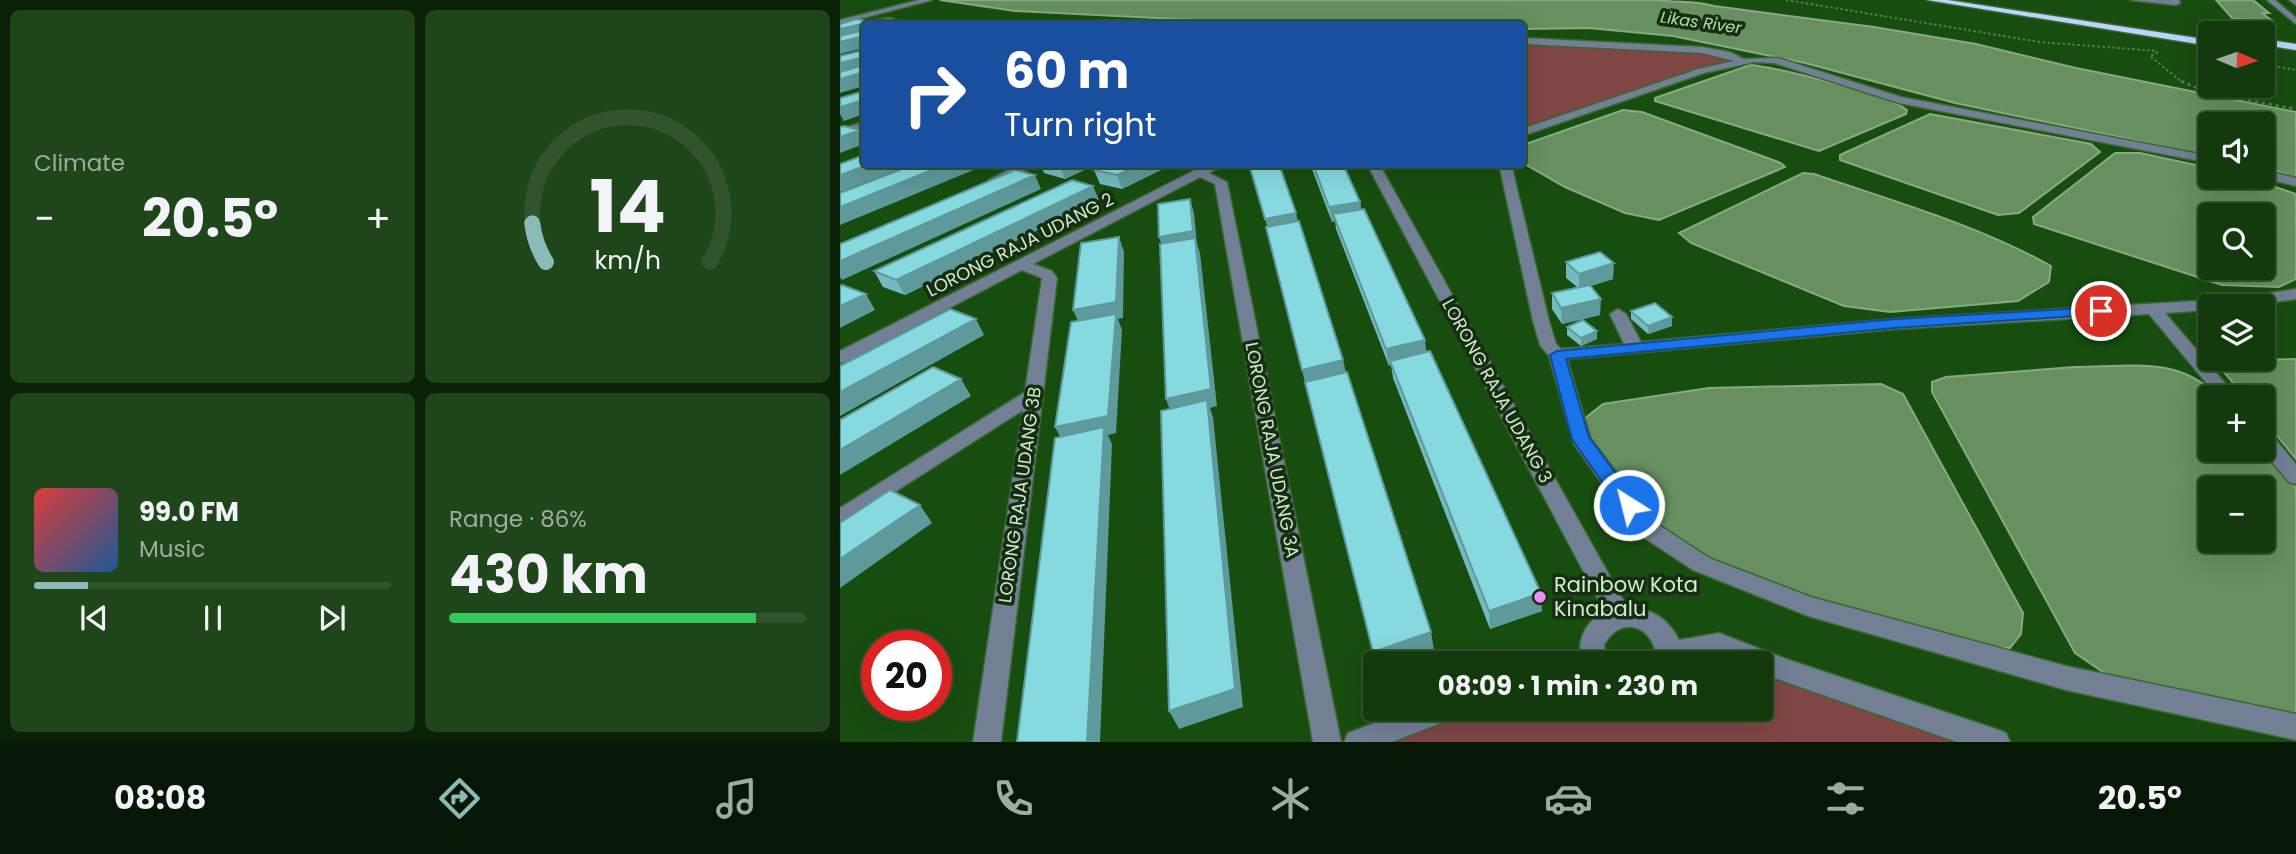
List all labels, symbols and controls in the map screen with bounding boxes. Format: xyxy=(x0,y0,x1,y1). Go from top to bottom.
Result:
water label: Likas River xyxy=(1659,5,1744,40)
north arrow xyxy=(2198,21,2275,98)
map controls xyxy=(2198,21,2275,553)
text: 60 m xyxy=(1004,37,1129,105)
icon: right xyxy=(889,49,980,140)
text: Turn right xyxy=(1004,102,1156,147)
button: sound xyxy=(2198,112,2275,189)
text: Climate xyxy=(34,147,125,179)
text: 14 xyxy=(589,157,666,258)
text: 20.5° xyxy=(142,182,278,255)
street label: LORONG RAJA UDANG 2 xyxy=(922,186,1118,303)
text: − xyxy=(34,192,55,245)
text: + xyxy=(365,192,391,245)
button: search xyxy=(2198,203,2275,280)
text: km/h xyxy=(594,243,661,278)
pin xyxy=(2071,281,2131,341)
icon: arrive xyxy=(2082,292,2120,330)
street label: LORONG RAJA UDANG 3 xyxy=(1436,294,1559,487)
button: layers xyxy=(2198,294,2275,371)
street label: LORONG RAJA UDANG 3A xyxy=(1239,340,1306,560)
street label: LORONG RAJA UDANG 3B xyxy=(992,385,1047,605)
button: + xyxy=(2198,385,2275,462)
position arrow xyxy=(1592,468,1666,542)
button: − xyxy=(2198,476,2275,553)
text: 99.0 FM xyxy=(139,494,239,530)
text: Range · 86% xyxy=(449,503,587,535)
text: Music xyxy=(139,533,205,565)
text: 430 km xyxy=(449,538,648,611)
place label: Rainbow Kota Kinabalu xyxy=(1554,570,1698,623)
marker: Rainbow Kota Kinabalu xyxy=(1532,589,1548,605)
icon: previous xyxy=(75,599,113,637)
icon: pause xyxy=(194,599,232,637)
icon: next xyxy=(313,599,351,637)
speed limit sign: 20 xyxy=(861,630,952,721)
text: 08:09 · 1 min · 230 m xyxy=(1438,668,1698,704)
icon: directions xyxy=(435,774,484,823)
icon: music xyxy=(712,774,761,823)
icon: phone xyxy=(989,774,1038,823)
icon: climate xyxy=(1266,774,1315,823)
icon: car xyxy=(1544,774,1593,823)
icon: filters xyxy=(1821,774,1870,823)
text: 08:08 xyxy=(114,775,206,820)
text: 20.5° xyxy=(2098,775,2182,820)

